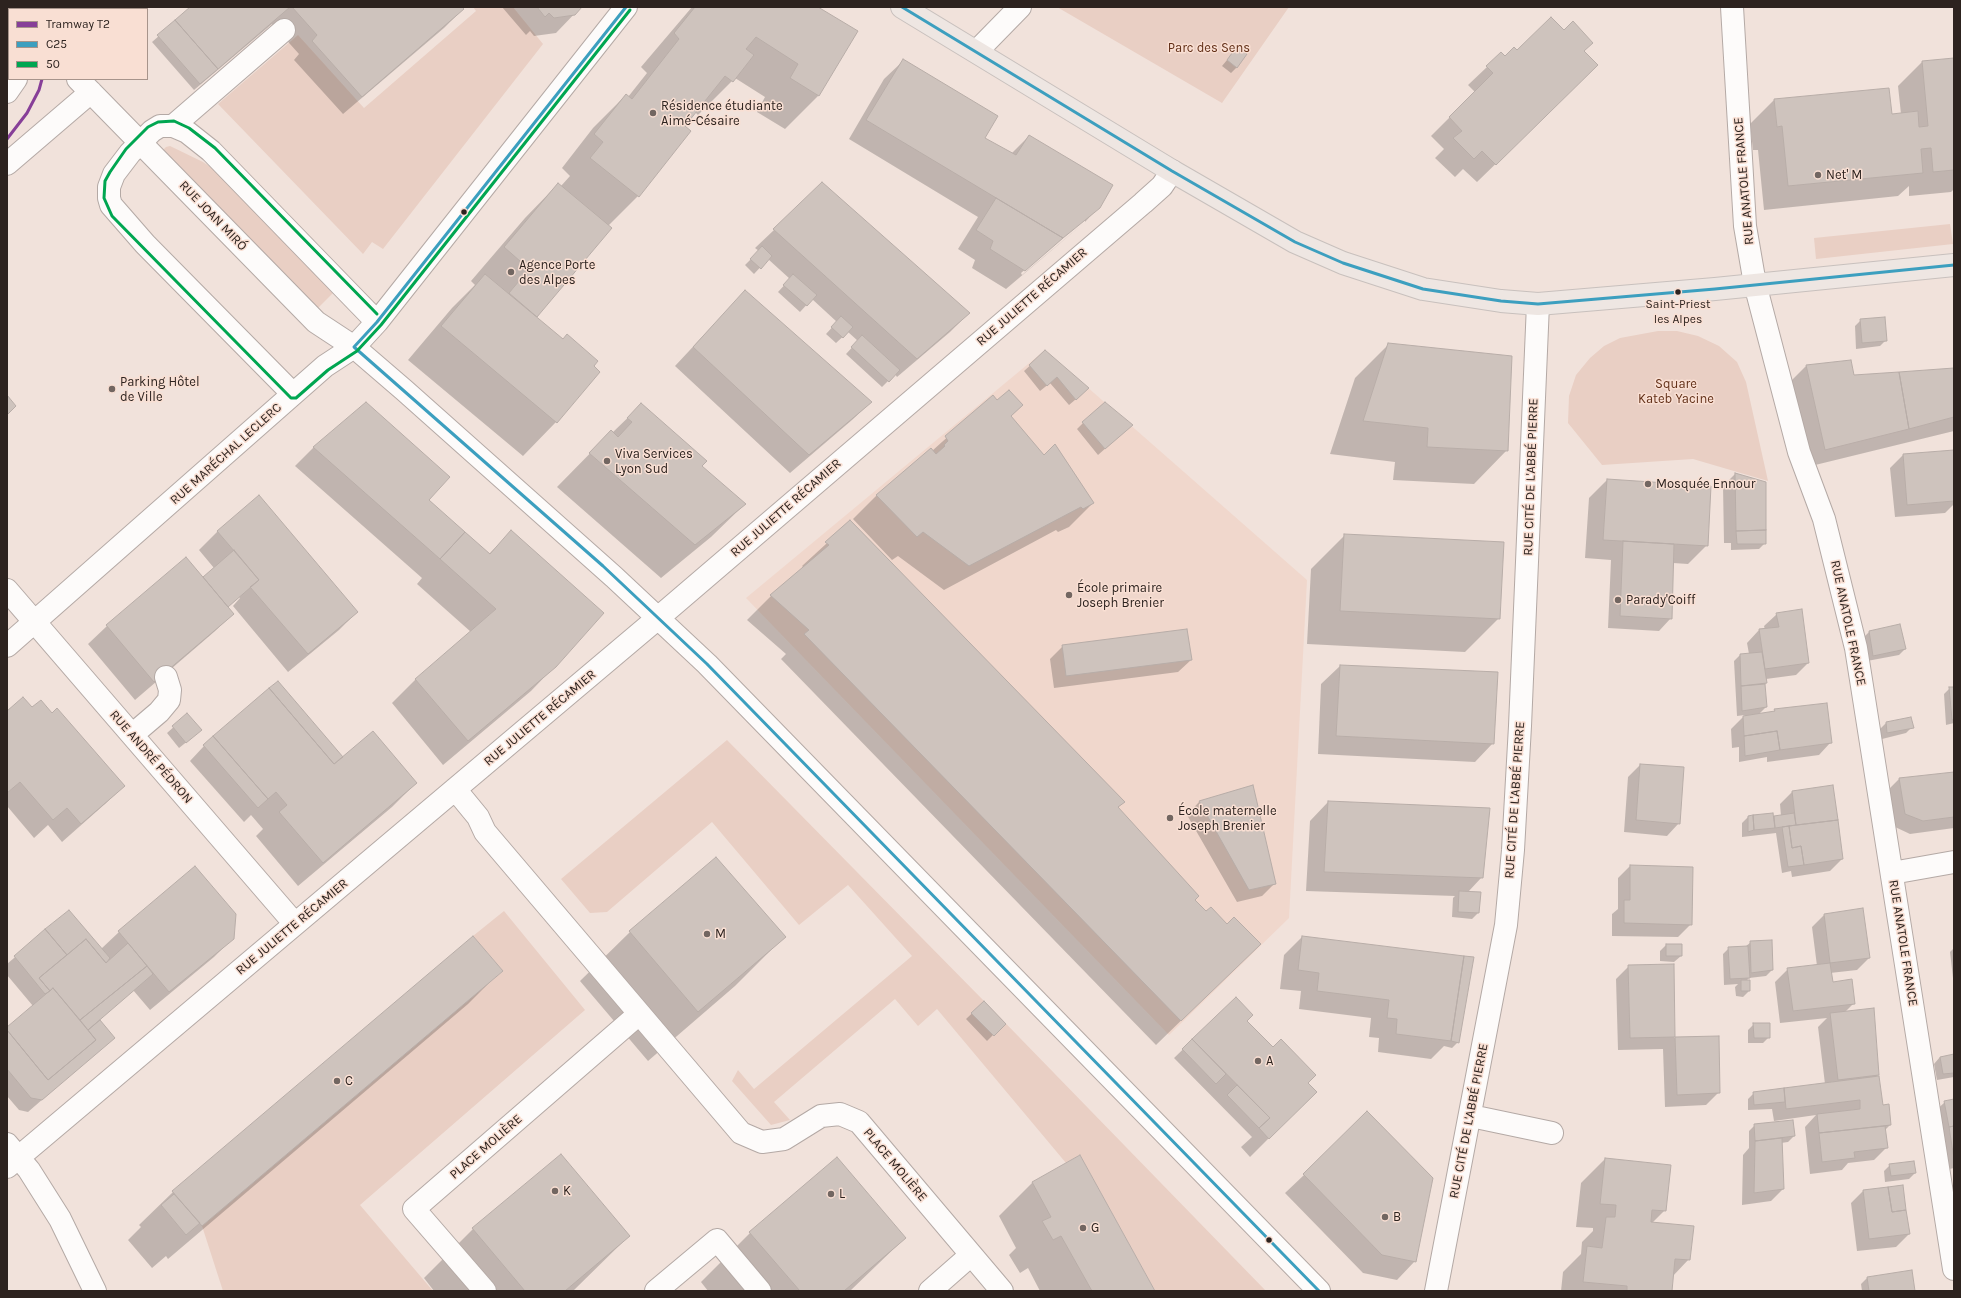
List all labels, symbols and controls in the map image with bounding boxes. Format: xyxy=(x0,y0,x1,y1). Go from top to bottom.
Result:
legend xyxy=(8,8,148,80)
text: Tramway T2 xyxy=(46,17,110,31)
text: C25 xyxy=(46,37,67,51)
park label: Parc des Sens xyxy=(1168,40,1250,56)
text: 50 xyxy=(46,57,60,71)
place label: Résidence étudiante Aimé-Césaire xyxy=(661,98,783,129)
marker: Résidence étudiante Aimé-Césaire xyxy=(648,108,658,118)
street label: RUE ANATOLE FRANCE xyxy=(1731,117,1757,245)
place label: Net' M xyxy=(1826,167,1862,183)
marker: Net' M xyxy=(1813,170,1823,180)
street label: RUE JOAN MIRÓ xyxy=(176,178,250,254)
unlabelled marker xyxy=(459,207,469,217)
street label: RUE JULIETTE RÉCAMIER xyxy=(973,245,1091,349)
place label: Agence Porte des Alpes xyxy=(519,257,595,288)
marker: Agence Porte des Alpes xyxy=(506,267,516,277)
marker: Saint-Priest les Alpes xyxy=(1673,287,1683,297)
place label: Saint-Priest les Alpes xyxy=(1646,298,1710,326)
place label: Parking Hôtel de Ville xyxy=(120,374,200,405)
park label: Square Kateb Yacine xyxy=(1638,376,1714,407)
marker: Parking Hôtel de Ville xyxy=(107,384,117,394)
street label: RUE CITÉ DE L'ABBÉ PIERRE xyxy=(1520,398,1542,556)
street label: RUE MARÉCHAL LECLERC xyxy=(167,400,285,508)
place label: Viva Services Lyon Sud xyxy=(615,446,693,477)
marker: Viva Services Lyon Sud xyxy=(602,456,612,466)
street label: RUE JULIETTE RÉCAMIER xyxy=(727,456,845,560)
place label: Mosquée Ennour xyxy=(1656,476,1756,492)
marker: Mosquée Ennour xyxy=(1643,479,1653,489)
street label: RUE ANATOLE FRANCE xyxy=(1827,559,1869,687)
place label: École primaire Joseph Brenier xyxy=(1077,580,1164,611)
marker: École primaire Joseph Brenier xyxy=(1064,590,1074,600)
place label: Parady'Coiff xyxy=(1626,592,1696,608)
marker: Parady'Coiff xyxy=(1613,595,1623,605)
street label: RUE JULIETTE RÉCAMIER xyxy=(481,667,599,769)
street label: RUE ANDRÉ PÉDRON xyxy=(106,707,196,807)
street label: RUE CITÉ DE L'ABBÉ PIERRE xyxy=(1502,721,1528,879)
place label: École maternelle Joseph Brenier xyxy=(1178,803,1277,834)
marker: École maternelle Joseph Brenier xyxy=(1165,813,1175,823)
street label: RUE JULIETTE RÉCAMIER xyxy=(233,876,351,978)
street label: RUE ANATOLE FRANCE xyxy=(1885,879,1921,1007)
place label: M xyxy=(715,926,726,942)
marker: M xyxy=(702,929,712,939)
street label: RUE CITÉ DE L'ABBÉ PIERRE xyxy=(1446,1042,1492,1200)
place label: A xyxy=(1266,1053,1273,1069)
marker: A xyxy=(1253,1056,1263,1066)
place label: C xyxy=(345,1073,353,1089)
marker: C xyxy=(332,1076,342,1086)
street label: PLACE MOLIÈRE xyxy=(447,1111,525,1183)
street label: PLACE MOLIÈRE xyxy=(860,1125,930,1205)
place label: K xyxy=(563,1183,571,1199)
marker: K xyxy=(550,1186,560,1196)
place label: L xyxy=(839,1186,845,1202)
marker: L xyxy=(826,1189,836,1199)
place label: B xyxy=(1393,1209,1401,1225)
marker: B xyxy=(1380,1212,1390,1222)
place label: G xyxy=(1091,1220,1099,1236)
marker: G xyxy=(1078,1223,1088,1233)
unlabelled marker xyxy=(1264,1235,1274,1245)

